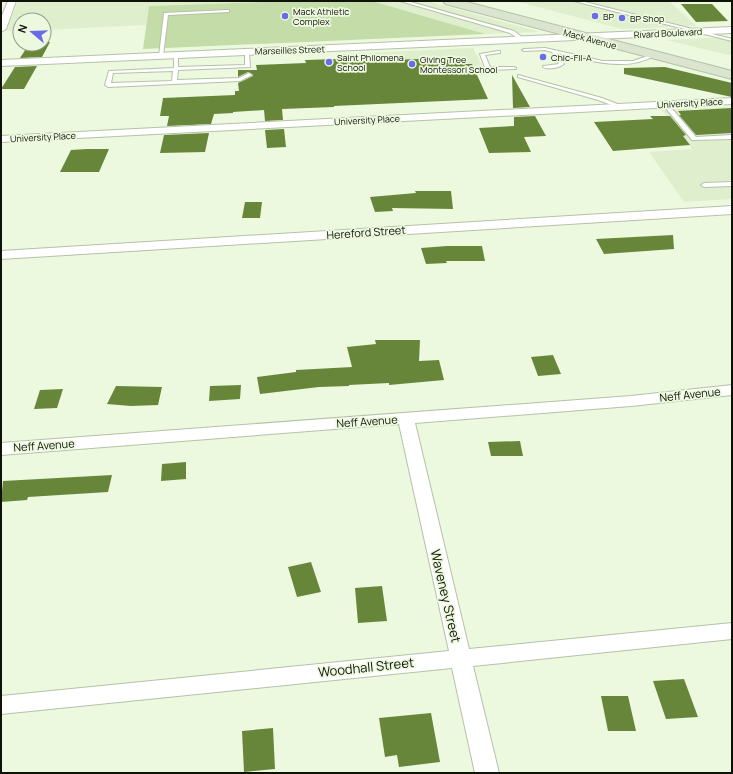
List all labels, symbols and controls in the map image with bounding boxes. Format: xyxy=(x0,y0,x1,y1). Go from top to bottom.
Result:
place label: Mack Athletic Complex xyxy=(293,5,349,28)
place label: BP xyxy=(603,10,615,23)
marker: Mack Athletic Complex xyxy=(280,11,290,21)
marker: BP xyxy=(590,11,600,21)
north arrow xyxy=(12,12,52,52)
place label: BP Shop xyxy=(630,12,664,25)
marker: BP Shop xyxy=(617,13,627,23)
text: N xyxy=(14,22,30,35)
street label: Rivard Boulevard xyxy=(633,25,703,41)
street label: Mack Avenue xyxy=(562,26,618,52)
street label: Marseilles Street xyxy=(255,42,326,58)
place label: Saint Philomena School xyxy=(337,51,404,74)
place label: Chic-Fil-A xyxy=(551,51,592,64)
marker: Chic-Fil-A xyxy=(538,52,548,62)
place label: Giving Tree Montessori School xyxy=(420,53,497,76)
marker: Saint Philomena School xyxy=(324,57,334,67)
marker: Giving Tree Montessori School xyxy=(407,59,417,69)
street label: University Place xyxy=(657,95,723,111)
street label: University Place xyxy=(334,112,400,128)
street label: University Place xyxy=(10,129,76,145)
street label: Hereford Street xyxy=(326,222,406,242)
street label: Neff Avenue xyxy=(659,383,722,405)
street label: Neff Avenue xyxy=(336,411,399,431)
street label: Neff Avenue xyxy=(13,435,76,455)
street label: Waveney Street xyxy=(427,548,465,644)
street label: Woodhall Street xyxy=(317,653,415,681)

